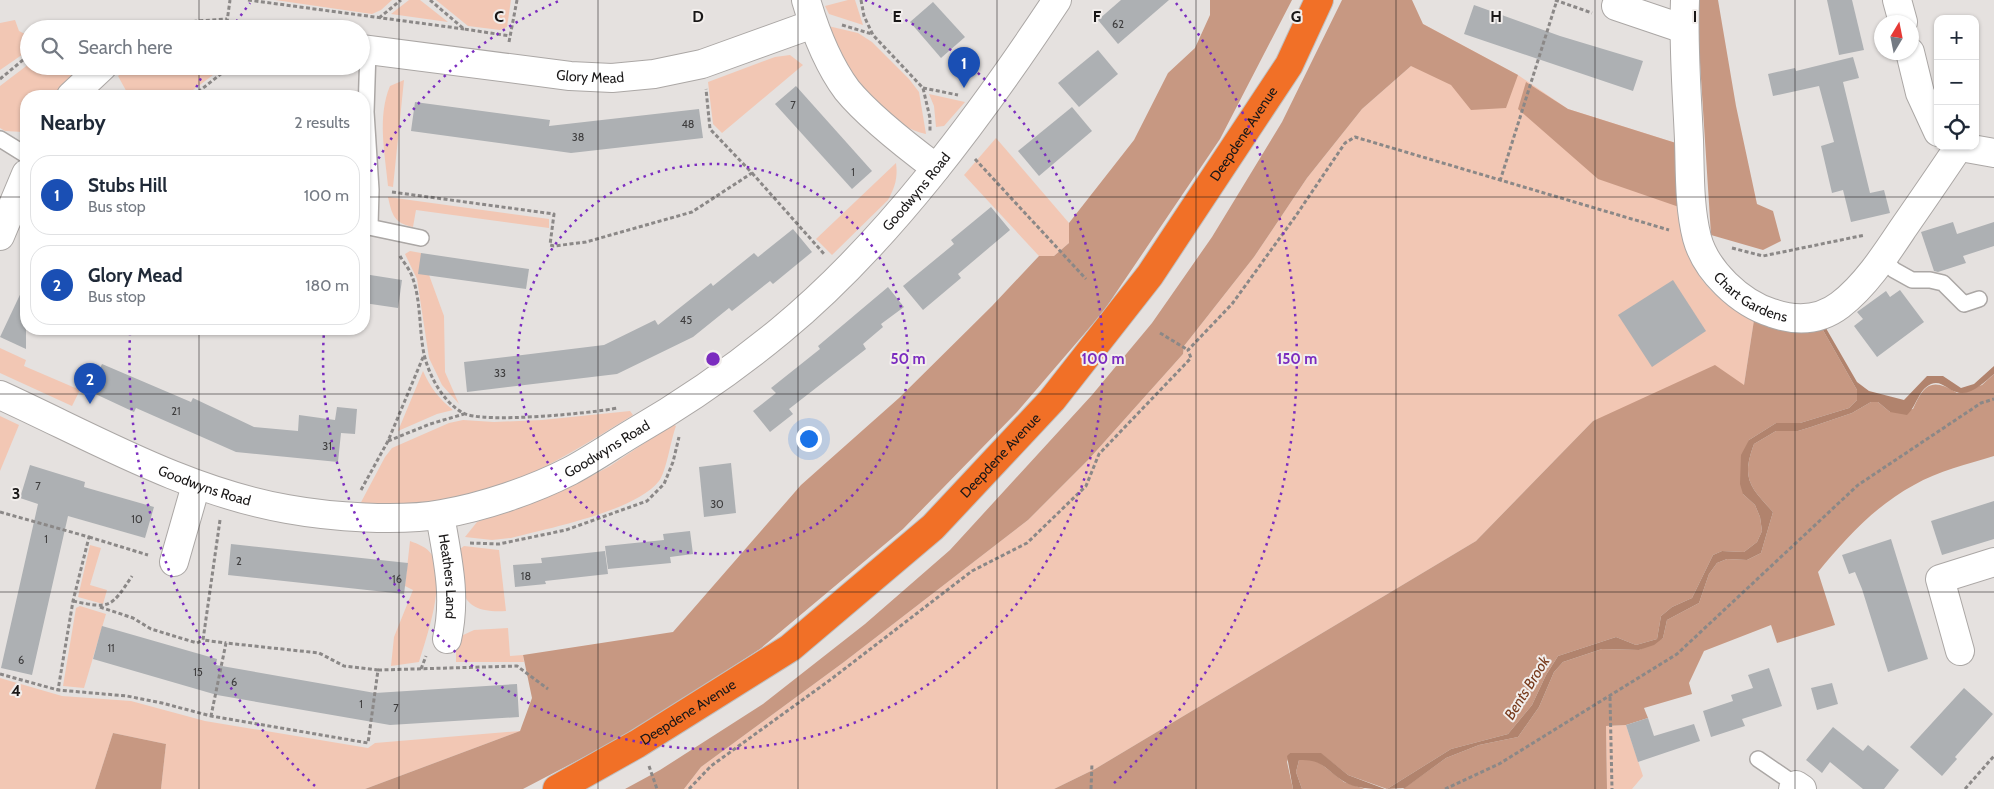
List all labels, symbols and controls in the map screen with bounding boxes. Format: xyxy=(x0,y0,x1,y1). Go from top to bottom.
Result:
text: C xyxy=(494,7,504,26)
text: D xyxy=(692,7,704,26)
text: E xyxy=(892,7,902,26)
text: F xyxy=(1093,7,1102,26)
text: G xyxy=(1291,7,1301,26)
text: H xyxy=(1490,7,1502,26)
text: I xyxy=(1693,7,1697,26)
north arrow xyxy=(1874,15,1919,60)
map controls xyxy=(1934,15,1979,150)
button: + xyxy=(1934,15,1979,60)
house number: 62 xyxy=(1112,17,1124,31)
search box xyxy=(20,20,370,75)
icon: search xyxy=(38,34,66,62)
text: Search here xyxy=(78,36,172,59)
pin: 1 xyxy=(948,47,980,88)
button: − xyxy=(1934,60,1979,105)
street label: Glory Mead xyxy=(555,65,625,87)
street label: Deepdene Avenue xyxy=(1206,83,1281,184)
house number: 7 xyxy=(790,98,796,112)
button: locate xyxy=(1934,105,1979,150)
text: Nearby xyxy=(40,110,106,135)
text: 2 results xyxy=(294,113,350,132)
house number: 48 xyxy=(681,117,695,131)
house number: 38 xyxy=(572,130,584,144)
street label: Goodwyns Road xyxy=(878,149,954,235)
house number: 1 xyxy=(851,165,855,179)
text: Stubs Hill xyxy=(88,174,167,197)
text: 1 xyxy=(54,186,60,205)
text: 100 m xyxy=(304,186,349,205)
text: Bus stop xyxy=(88,197,146,216)
text: Glory Mead xyxy=(88,264,183,287)
street label: Chart Gardens xyxy=(1710,268,1789,326)
text: 2 xyxy=(53,276,61,295)
text: 180 m xyxy=(305,276,349,295)
text: Bus stop xyxy=(88,287,146,306)
house number: 45 xyxy=(680,313,692,327)
centre of rings xyxy=(704,350,722,368)
text: 50 m xyxy=(890,350,926,368)
text: 100 m xyxy=(1081,350,1125,368)
text: 150 m xyxy=(1277,350,1317,368)
pin: 2 xyxy=(74,363,106,404)
house number: 33 xyxy=(494,366,506,380)
house number: 21 xyxy=(171,404,181,418)
street label: Deepdene Avenue xyxy=(956,409,1044,502)
street label: Goodwyns Road xyxy=(561,416,653,482)
your location xyxy=(796,426,822,452)
house number: 31 xyxy=(322,439,332,453)
street label: Goodwyns Road xyxy=(156,461,253,510)
house number: 7 xyxy=(35,479,41,493)
text: 3 xyxy=(12,484,20,503)
house number: 30 xyxy=(710,497,724,511)
house number: 10 xyxy=(131,512,143,526)
house number: 1 xyxy=(44,532,48,546)
street label: Heathers Land xyxy=(434,532,460,620)
house number: 2 xyxy=(236,554,242,568)
house number: 18 xyxy=(521,569,531,583)
house number: 16 xyxy=(392,572,402,586)
house number: 11 xyxy=(107,641,115,655)
house number: 6 xyxy=(18,653,24,667)
water label: Bents Brook xyxy=(1501,653,1554,723)
house number: 15 xyxy=(193,665,203,679)
house number: 6 xyxy=(231,675,237,689)
street label: Deepdene Avenue xyxy=(637,675,739,749)
text: 4 xyxy=(11,681,21,700)
house number: 1 xyxy=(359,697,363,711)
house number: 7 xyxy=(393,701,399,715)

